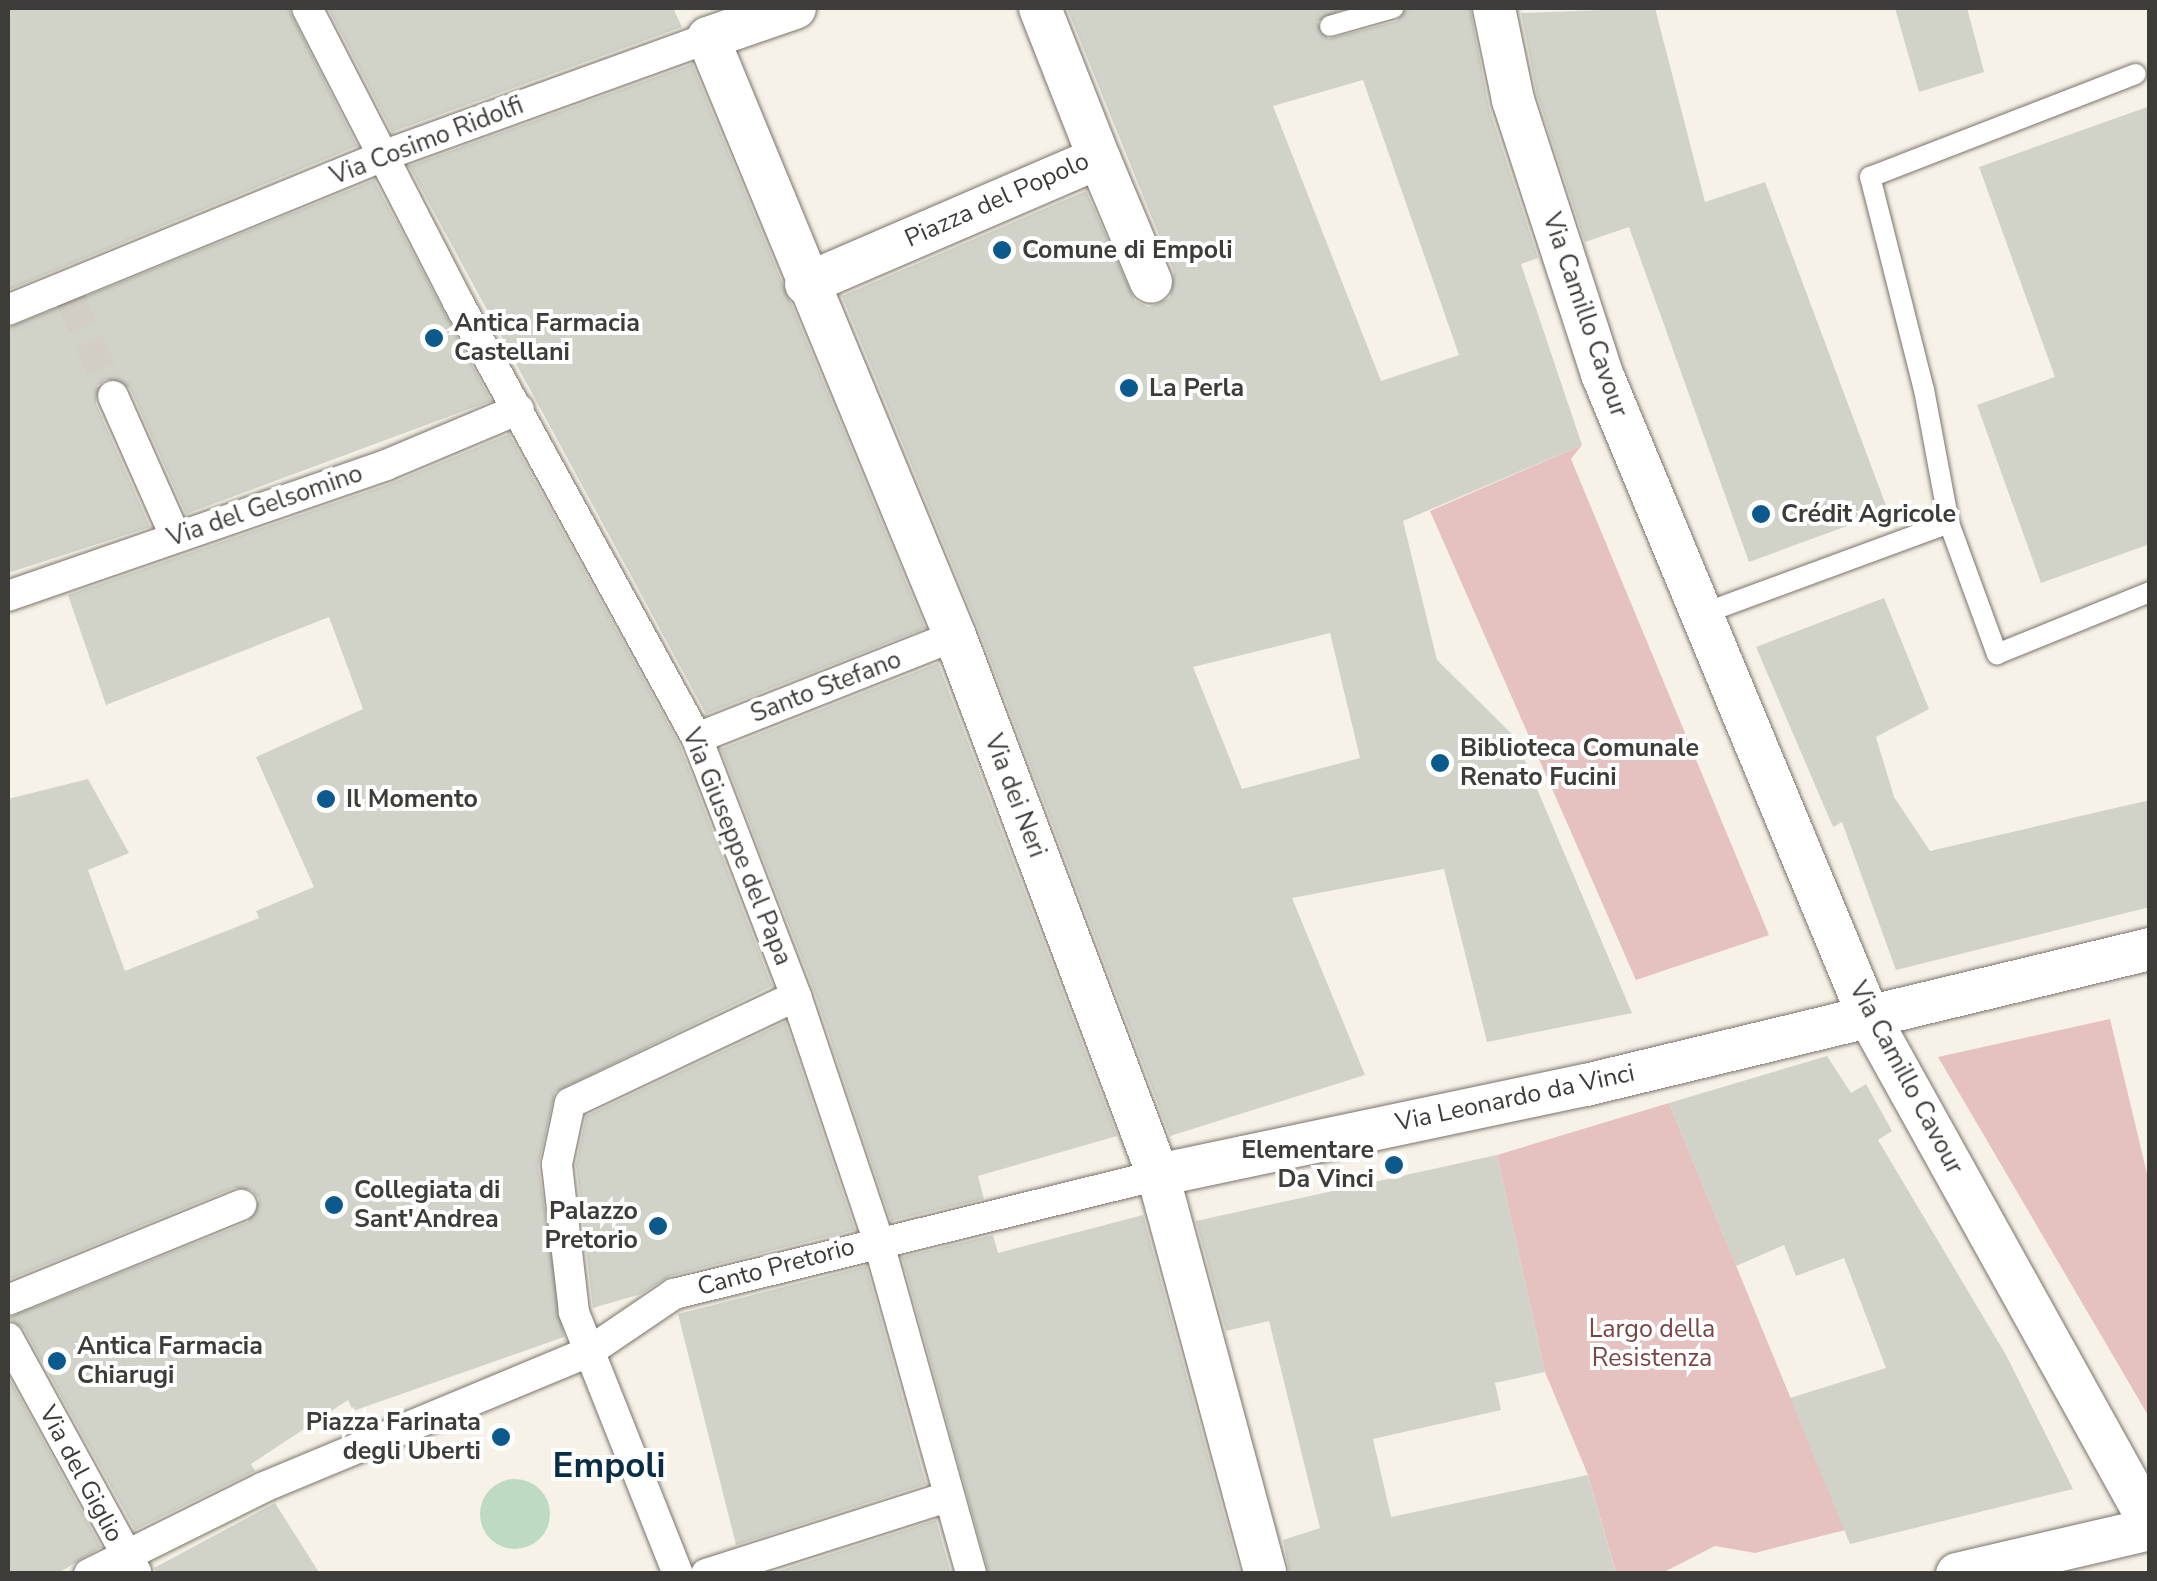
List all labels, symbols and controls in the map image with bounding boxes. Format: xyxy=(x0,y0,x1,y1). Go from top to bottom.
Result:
street label: Via Cosimo Ridolfi xyxy=(326,90,528,192)
street label: Piazza del Popolo xyxy=(900,146,1094,254)
street label: Via Camillo Cavour xyxy=(1536,209,1634,421)
place label: Comune di Empoli xyxy=(1022,235,1233,265)
marker: Comune di Empoli xyxy=(991,239,1013,261)
place label: Antica Farmacia Castellani xyxy=(454,309,640,368)
marker: Antica Farmacia Castellani xyxy=(423,327,445,349)
place label: La Perla xyxy=(1149,373,1244,403)
marker: La Perla xyxy=(1118,377,1140,399)
street label: Via del Gelsomino xyxy=(164,459,366,553)
place label: Crédit Agricole xyxy=(1781,499,1956,529)
marker: Crédit Agricole xyxy=(1750,503,1772,525)
street label: Santo Stefano xyxy=(747,645,905,729)
street label: Via Giuseppe del Papa xyxy=(676,724,798,970)
street label: Via dei Neri xyxy=(978,730,1052,862)
place label: Biblioteca Comunale Renato Fucini xyxy=(1460,734,1699,793)
marker: Biblioteca Comunale Renato Fucini xyxy=(1429,752,1451,774)
place label: Il Momento xyxy=(346,784,478,814)
marker: Il Momento xyxy=(315,788,337,810)
street label: Via Camillo Cavour xyxy=(1843,977,1969,1179)
street label: Via Leonardo da Vinci xyxy=(1393,1058,1637,1138)
place label: Elementare Da Vinci xyxy=(1241,1136,1374,1195)
marker: Elementare Da Vinci xyxy=(1383,1154,1405,1176)
place label: Collegiata di Sant'Andrea xyxy=(354,1176,500,1235)
marker: Collegiata di Sant'Andrea xyxy=(323,1194,345,1216)
place label: Palazzo Pretorio xyxy=(544,1197,638,1256)
marker: Palazzo Pretorio xyxy=(647,1215,669,1237)
street label: Canto Pretorio xyxy=(694,1232,858,1302)
park label: Largo della Resistenza xyxy=(1589,1315,1715,1374)
place label: Antica Farmacia Chiarugi xyxy=(77,1332,263,1391)
marker: Antica Farmacia Chiarugi xyxy=(46,1350,68,1372)
street label: Via del Giglio xyxy=(33,1401,129,1547)
place label: Piazza Farinata degli Uberti xyxy=(306,1408,481,1467)
marker: Piazza Farinata degli Uberti xyxy=(490,1426,512,1448)
district label: Empoli xyxy=(553,1445,665,1487)

